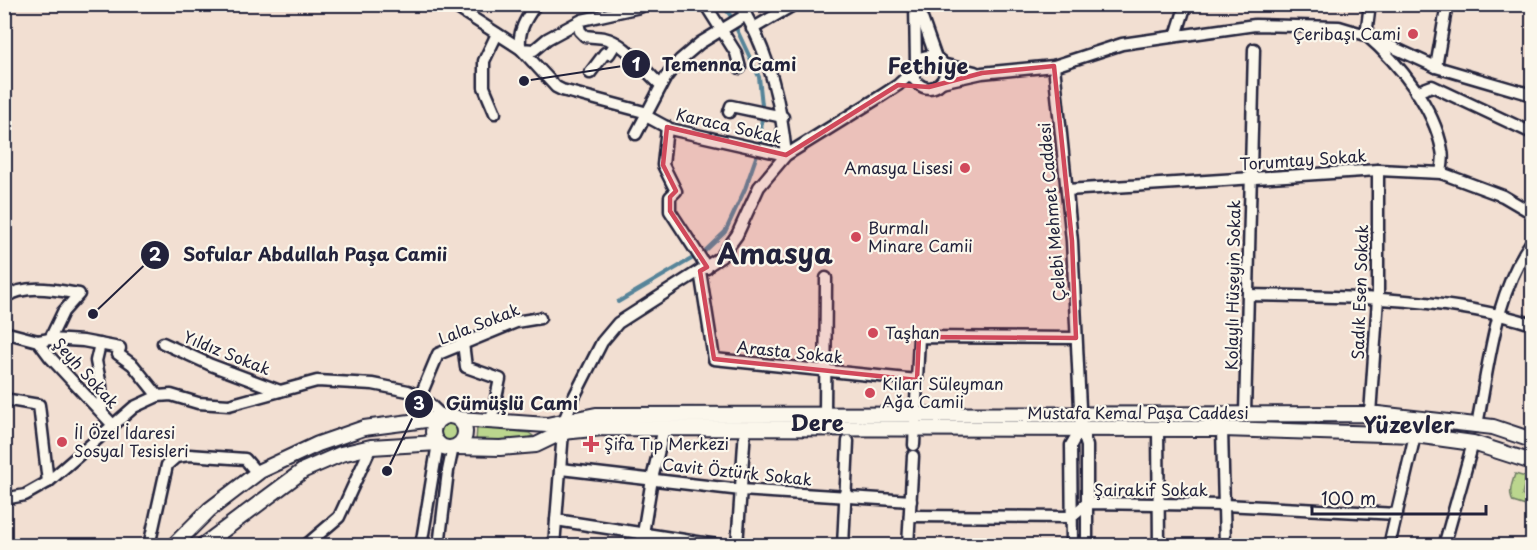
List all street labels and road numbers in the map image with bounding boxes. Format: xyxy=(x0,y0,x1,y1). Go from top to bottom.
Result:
street label: Karaca Sokak xyxy=(674,101,785,149)
street label: Çelebi Mehmet Caddesi xyxy=(1031,122,1071,302)
street label: Torumtay Sokak xyxy=(1239,143,1367,175)
street label: Kolaylı Hüseyin Sokak xyxy=(1219,199,1245,371)
street label: Sadık Esen Sokak xyxy=(1345,224,1373,360)
street label: Lala Sokak xyxy=(434,297,523,350)
street label: Yıldız Sokak xyxy=(180,324,275,380)
street label: Şeyh Sokak xyxy=(48,331,125,413)
street label: Arasta Sokak xyxy=(736,333,844,369)
street label: Mustafa Kemal Paşa Caddesi xyxy=(1027,400,1249,424)
street label: Cavit Öztürk Sokak xyxy=(661,451,813,491)
street label: Şairakif Sokak xyxy=(1094,477,1208,501)

